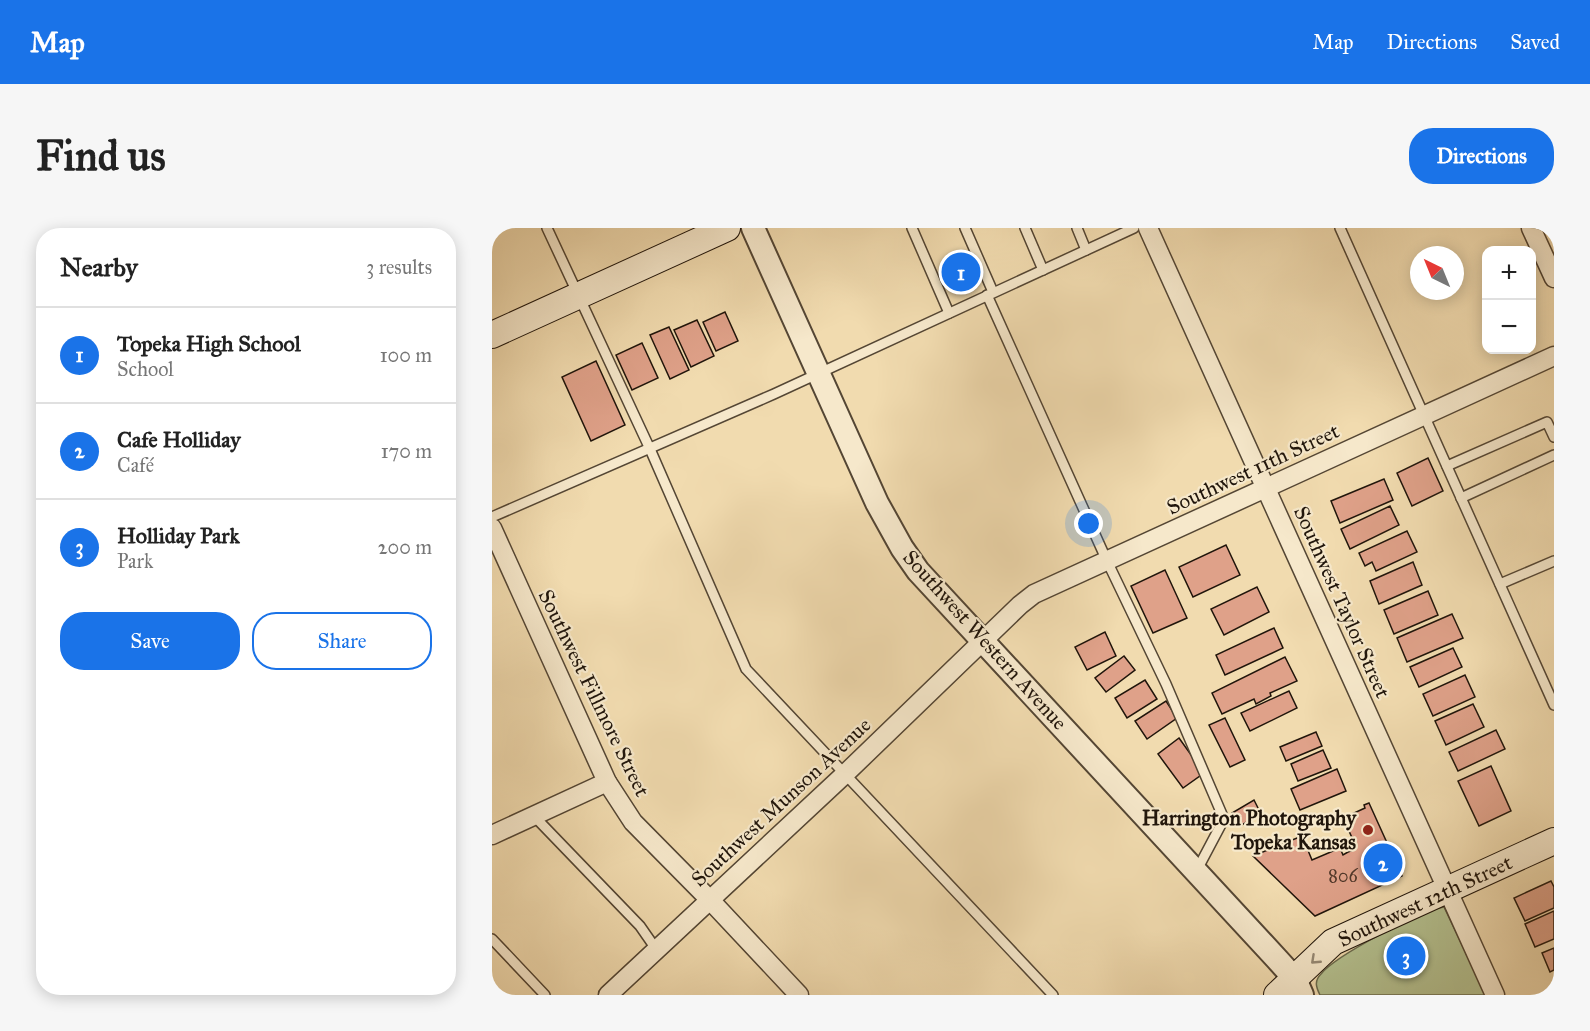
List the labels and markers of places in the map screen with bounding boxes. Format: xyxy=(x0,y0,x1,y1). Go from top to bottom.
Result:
pin: 1 xyxy=(942,250,980,294)
place label: Harrington Photography Topeka Kansas xyxy=(1142,805,1357,855)
marker: Harrington Photography Topeka Kansas xyxy=(1361,823,1375,837)
pin: 2 xyxy=(1364,840,1402,886)
pin: 3 xyxy=(1386,934,1426,978)

